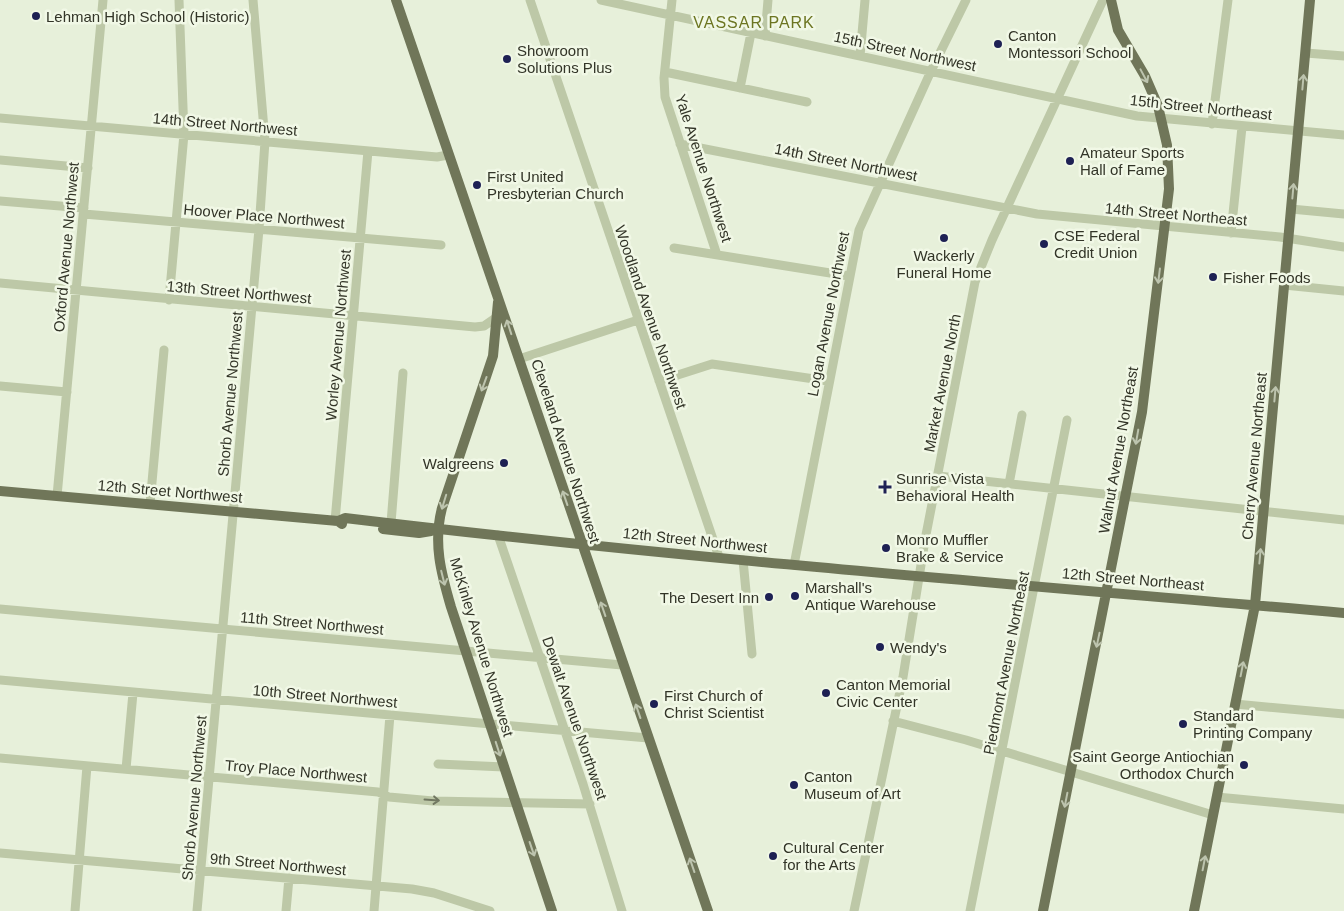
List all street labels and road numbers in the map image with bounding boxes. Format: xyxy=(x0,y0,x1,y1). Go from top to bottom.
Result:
street label: 15th Street Northwest xyxy=(832,28,979,75)
street label: 15th Street Northeast xyxy=(1129,91,1274,123)
street label: Yale Avenue Northwest xyxy=(672,92,736,245)
street label: 14th Street Northwest xyxy=(152,109,299,139)
street label: 14th Street Northwest xyxy=(773,140,920,184)
street label: Oxford Avenue Northwest xyxy=(50,160,82,333)
street label: 14th Street Northeast xyxy=(1104,199,1249,229)
street label: Hoover Place Northwest xyxy=(183,200,346,232)
street label: Woodland Avenue Northwest xyxy=(612,223,691,412)
street label: Logan Avenue Northwest xyxy=(804,229,852,398)
street label: Worley Avenue Northwest xyxy=(322,248,354,421)
street label: 13th Street Northwest xyxy=(166,277,313,307)
street label: Shorb Avenue Northwest xyxy=(214,310,246,477)
street label: Market Avenue North xyxy=(920,312,964,454)
street label: Cleveland Avenue Northwest xyxy=(528,357,604,546)
street label: Walnut Avenue Northeast xyxy=(1095,364,1141,535)
street label: Cherry Avenue Northeast xyxy=(1238,371,1270,540)
street label: 12th Street Northwest xyxy=(97,476,244,506)
street label: 12th Street Northwest xyxy=(622,524,769,556)
street label: McKinley Avenue Northwest xyxy=(447,555,518,739)
street label: 12th Street Northeast xyxy=(1061,564,1206,594)
street label: Piedmont Avenue Northeast xyxy=(980,569,1032,756)
street label: 11th Street Northwest xyxy=(240,608,385,638)
street label: Dewalt Avenue Northwest xyxy=(539,634,611,803)
street label: 10th Street Northwest xyxy=(252,681,399,711)
street label: Shorb Avenue Northwest xyxy=(178,714,210,881)
street label: Troy Place Northwest xyxy=(224,756,369,786)
street label: 9th Street Northwest xyxy=(209,850,348,878)

